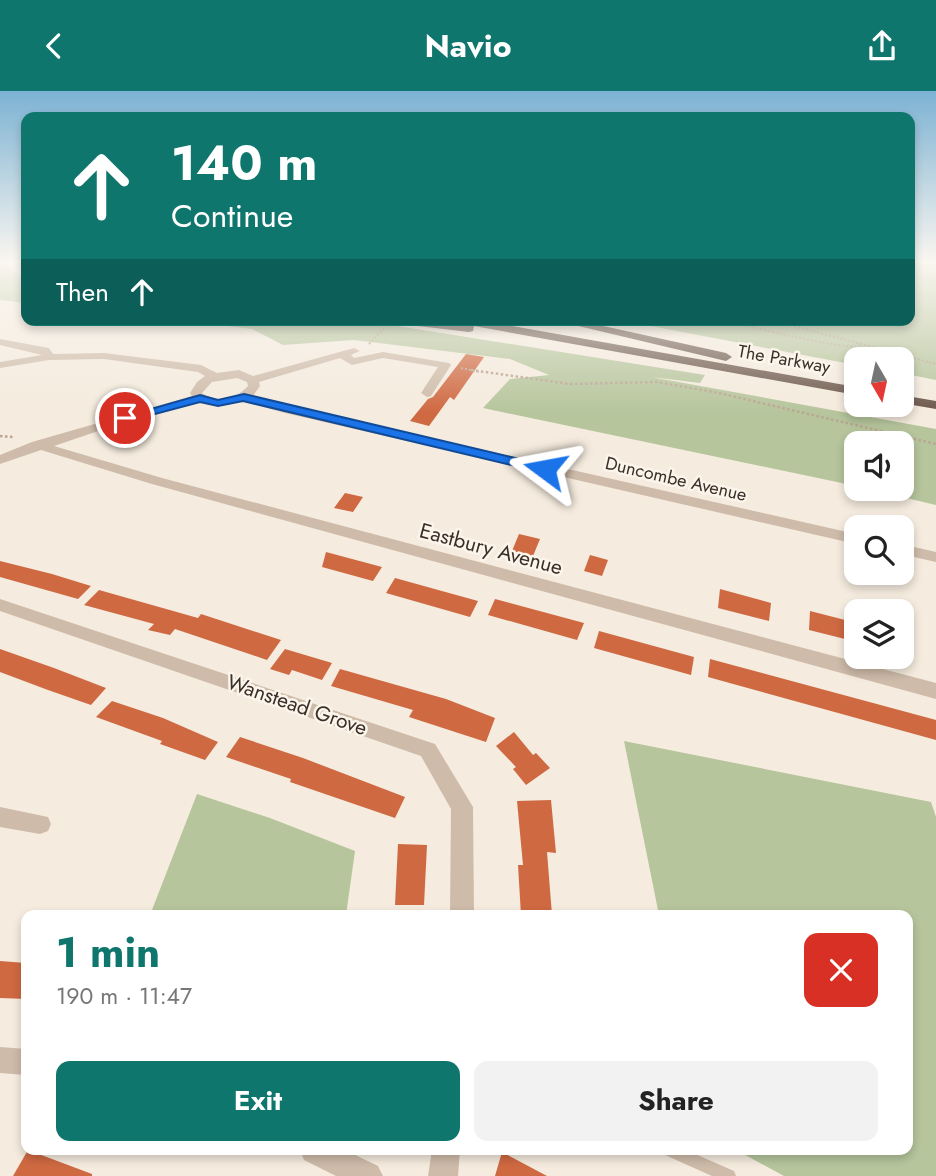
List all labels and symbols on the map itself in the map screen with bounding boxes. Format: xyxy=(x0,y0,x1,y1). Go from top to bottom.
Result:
street label: The Parkway xyxy=(736,338,832,380)
north arrow xyxy=(844,347,914,417)
pin xyxy=(95,388,155,448)
position arrow xyxy=(508,432,582,506)
street label: Duncombe Avenue xyxy=(603,450,749,508)
street label: Eastbury Avenue xyxy=(416,515,566,583)
street label: Wanstead Grove xyxy=(223,667,371,743)

